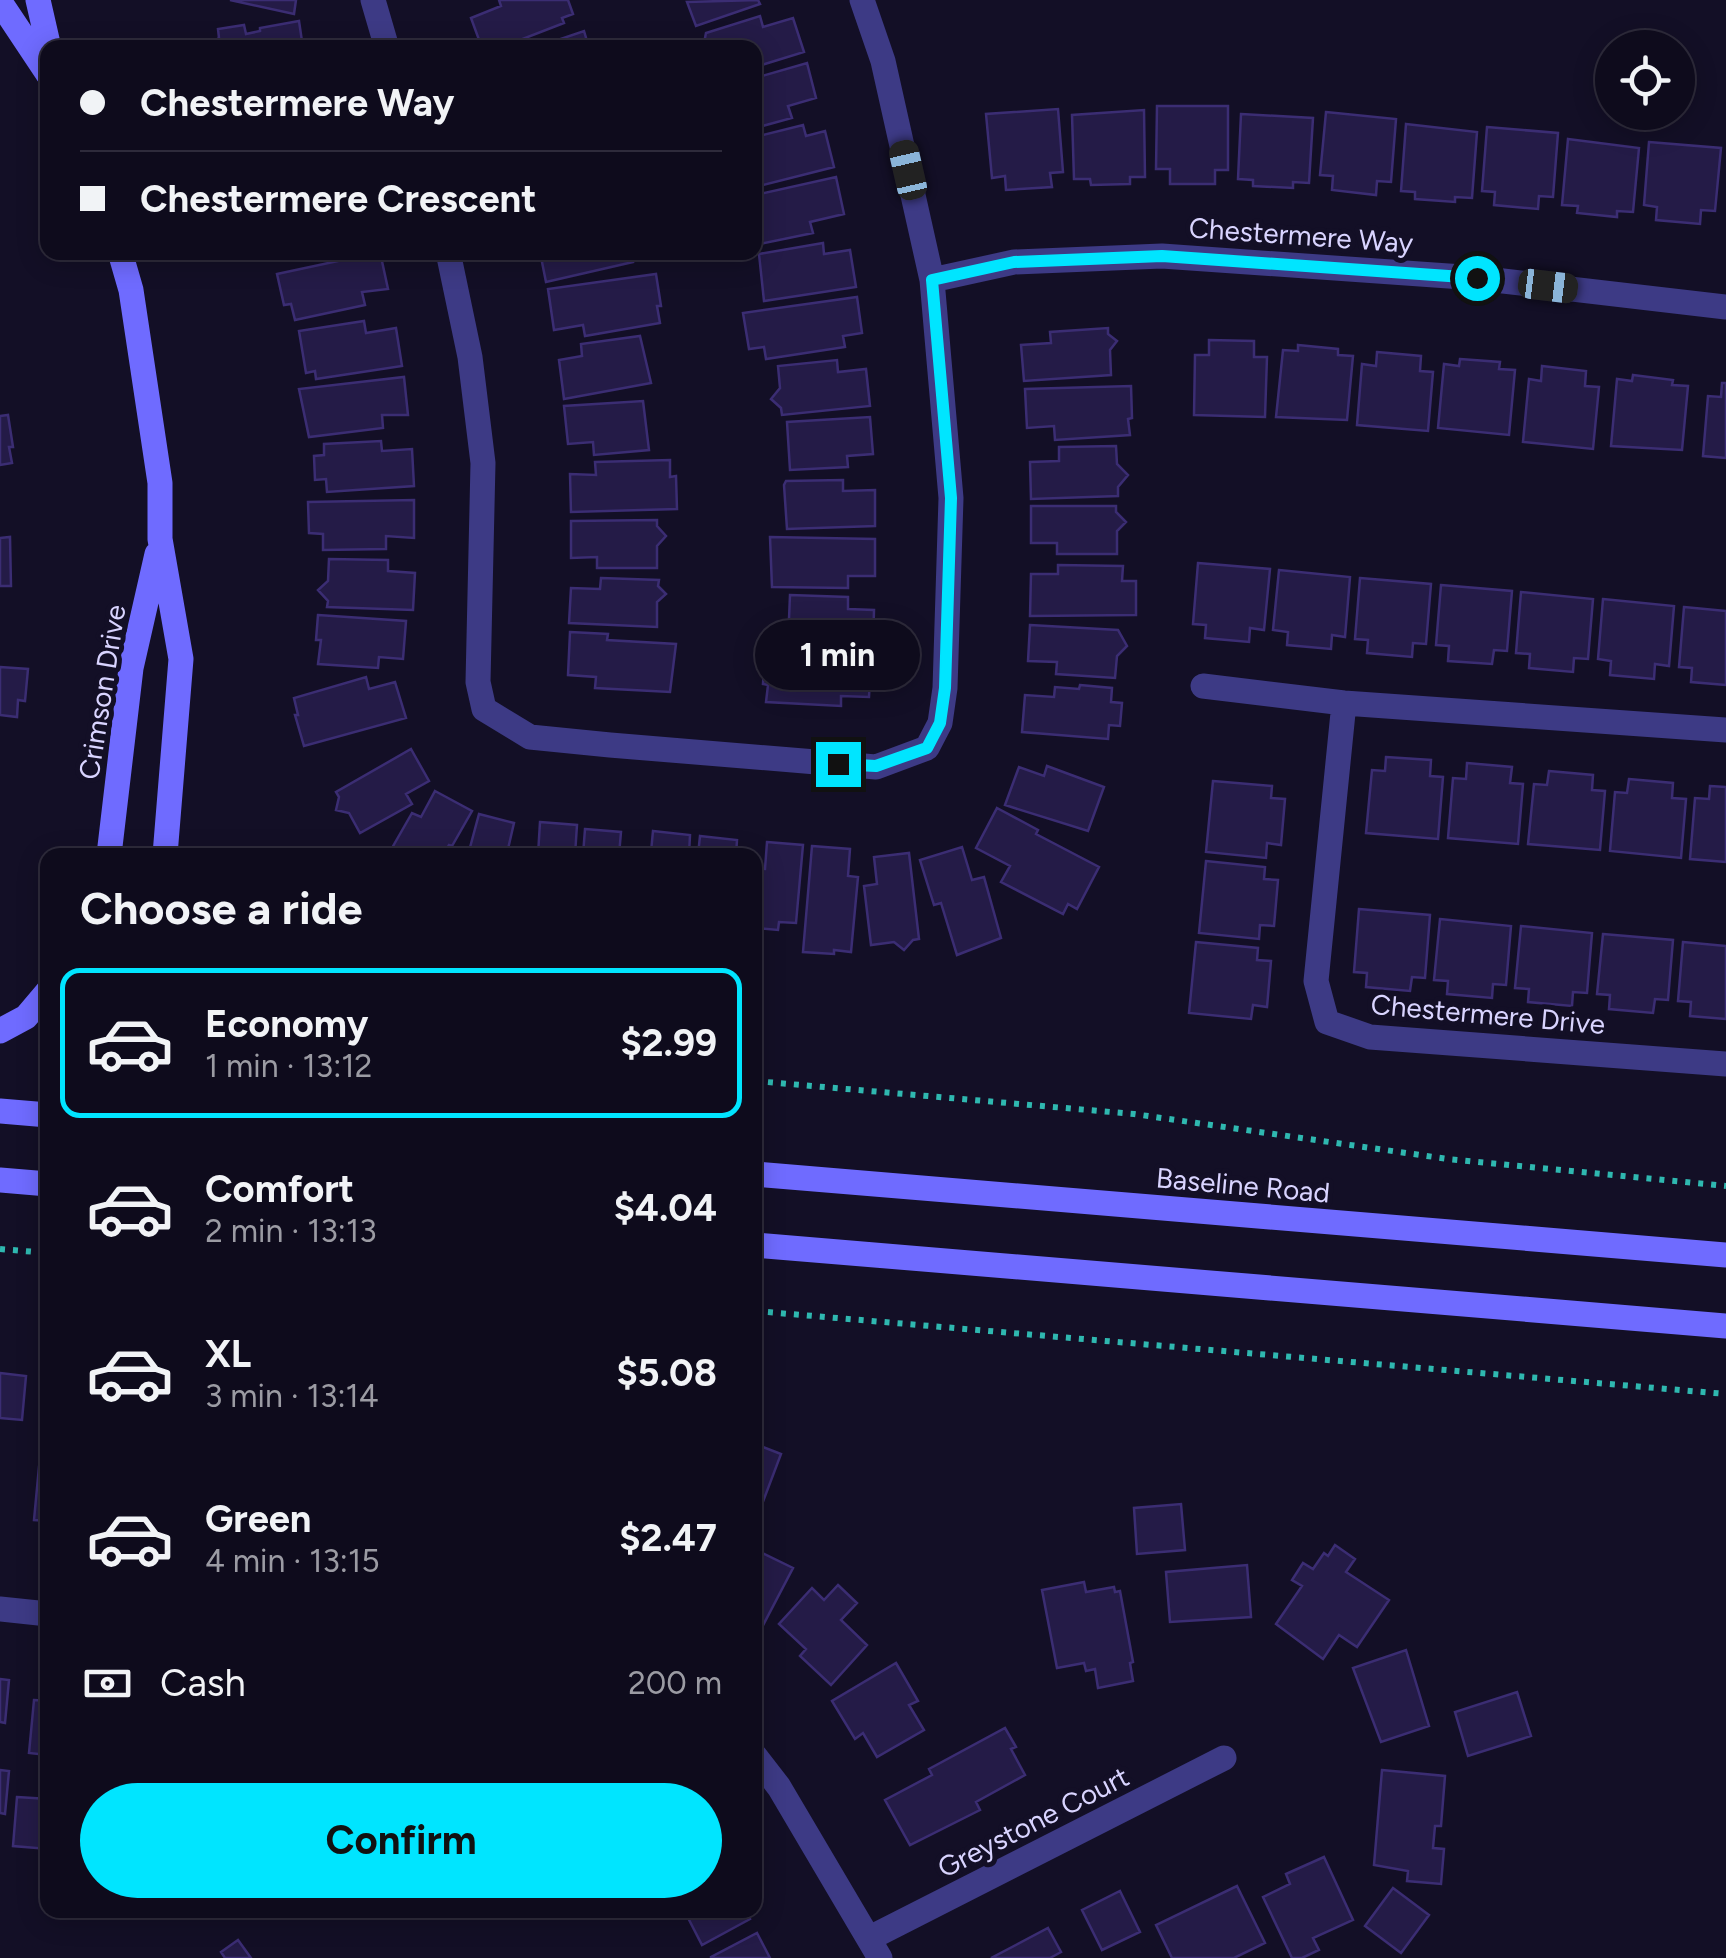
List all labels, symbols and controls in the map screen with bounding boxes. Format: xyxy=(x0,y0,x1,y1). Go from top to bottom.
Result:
map controls xyxy=(1595,30,1695,130)
button: locate xyxy=(1595,30,1695,130)
text: Chestermere Way xyxy=(140,80,454,126)
car xyxy=(887,137,929,203)
text: Chestermere Crescent xyxy=(140,176,536,222)
street label: Chestermere Way xyxy=(1188,210,1415,260)
route start xyxy=(1455,256,1500,301)
car xyxy=(1516,267,1580,305)
street label: Crimson Drive xyxy=(71,602,133,782)
callout: 1 min xyxy=(756,619,920,689)
text: 1 min xyxy=(800,636,875,674)
route end xyxy=(816,742,861,787)
text: Choose a ride xyxy=(80,881,362,935)
street label: Chestermere Drive xyxy=(1369,987,1607,1041)
icon: car xyxy=(85,998,175,1088)
text: Economy xyxy=(205,1001,368,1047)
text: $2.99 xyxy=(620,1020,717,1066)
text: 1 min · 13:12 xyxy=(205,1047,372,1085)
street label: Baseline Road xyxy=(1155,1160,1331,1210)
icon: car xyxy=(85,1163,175,1253)
text: Comfort xyxy=(205,1166,354,1212)
text: $4.04 xyxy=(614,1185,717,1231)
text: 2 min · 13:13 xyxy=(205,1212,377,1250)
icon: car xyxy=(85,1328,175,1418)
text: XL xyxy=(205,1331,251,1377)
text: $5.08 xyxy=(617,1350,717,1396)
text: 3 min · 13:14 xyxy=(205,1377,379,1415)
icon: car xyxy=(85,1493,175,1583)
text: Green xyxy=(205,1496,311,1542)
text: $2.47 xyxy=(619,1515,717,1561)
text: 4 min · 13:15 xyxy=(205,1542,380,1580)
icon: cash xyxy=(80,1656,135,1711)
text: Cash xyxy=(160,1660,246,1706)
text: 200 m xyxy=(628,1664,722,1702)
street label: Greystone Court xyxy=(932,1759,1134,1885)
button: Confirm xyxy=(80,1783,722,1898)

